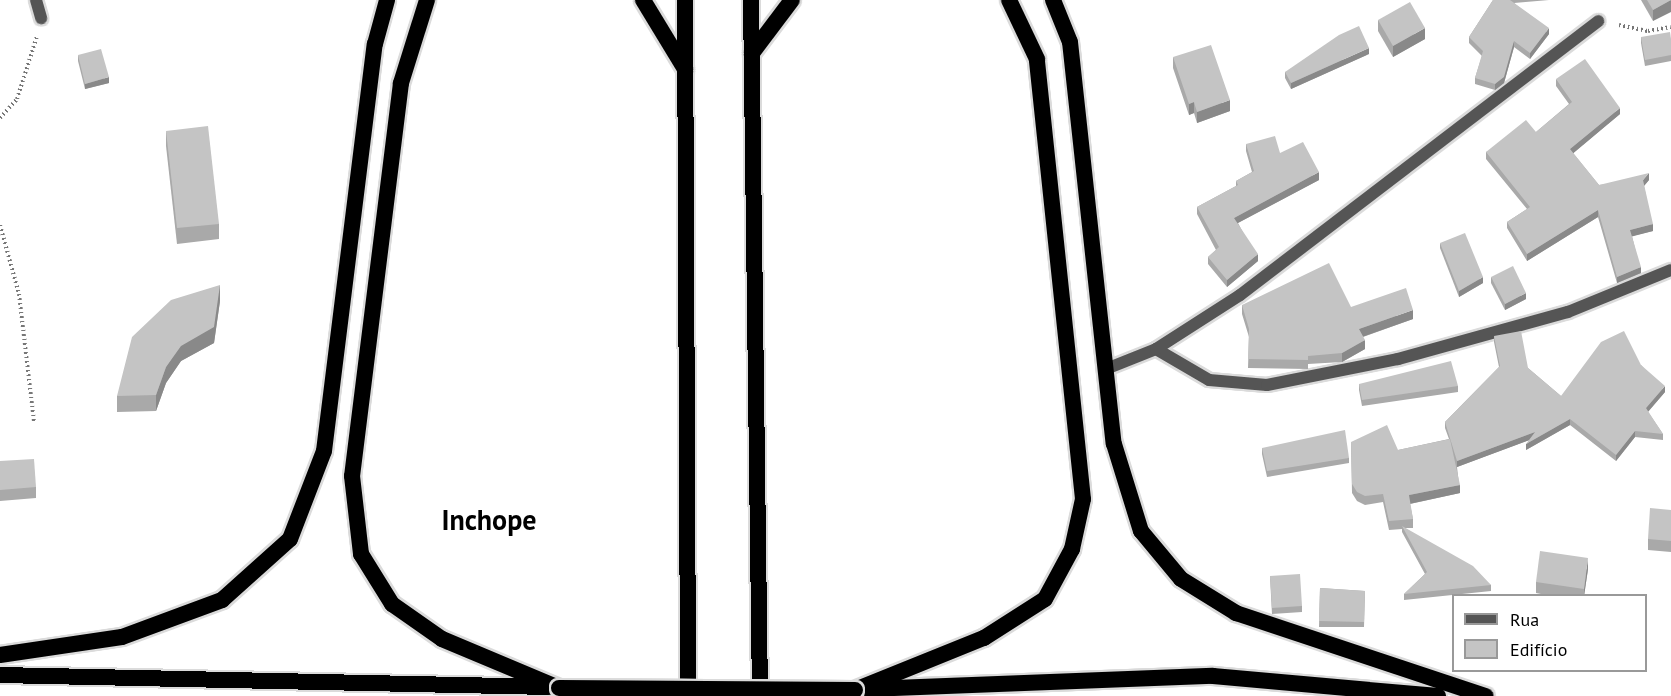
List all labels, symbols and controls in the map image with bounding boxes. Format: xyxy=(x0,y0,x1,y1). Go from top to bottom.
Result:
district label: Inchope xyxy=(441,503,537,537)
legend xyxy=(1452,594,1647,672)
text: Rua xyxy=(1510,608,1539,631)
text: Edifício xyxy=(1510,638,1567,661)

